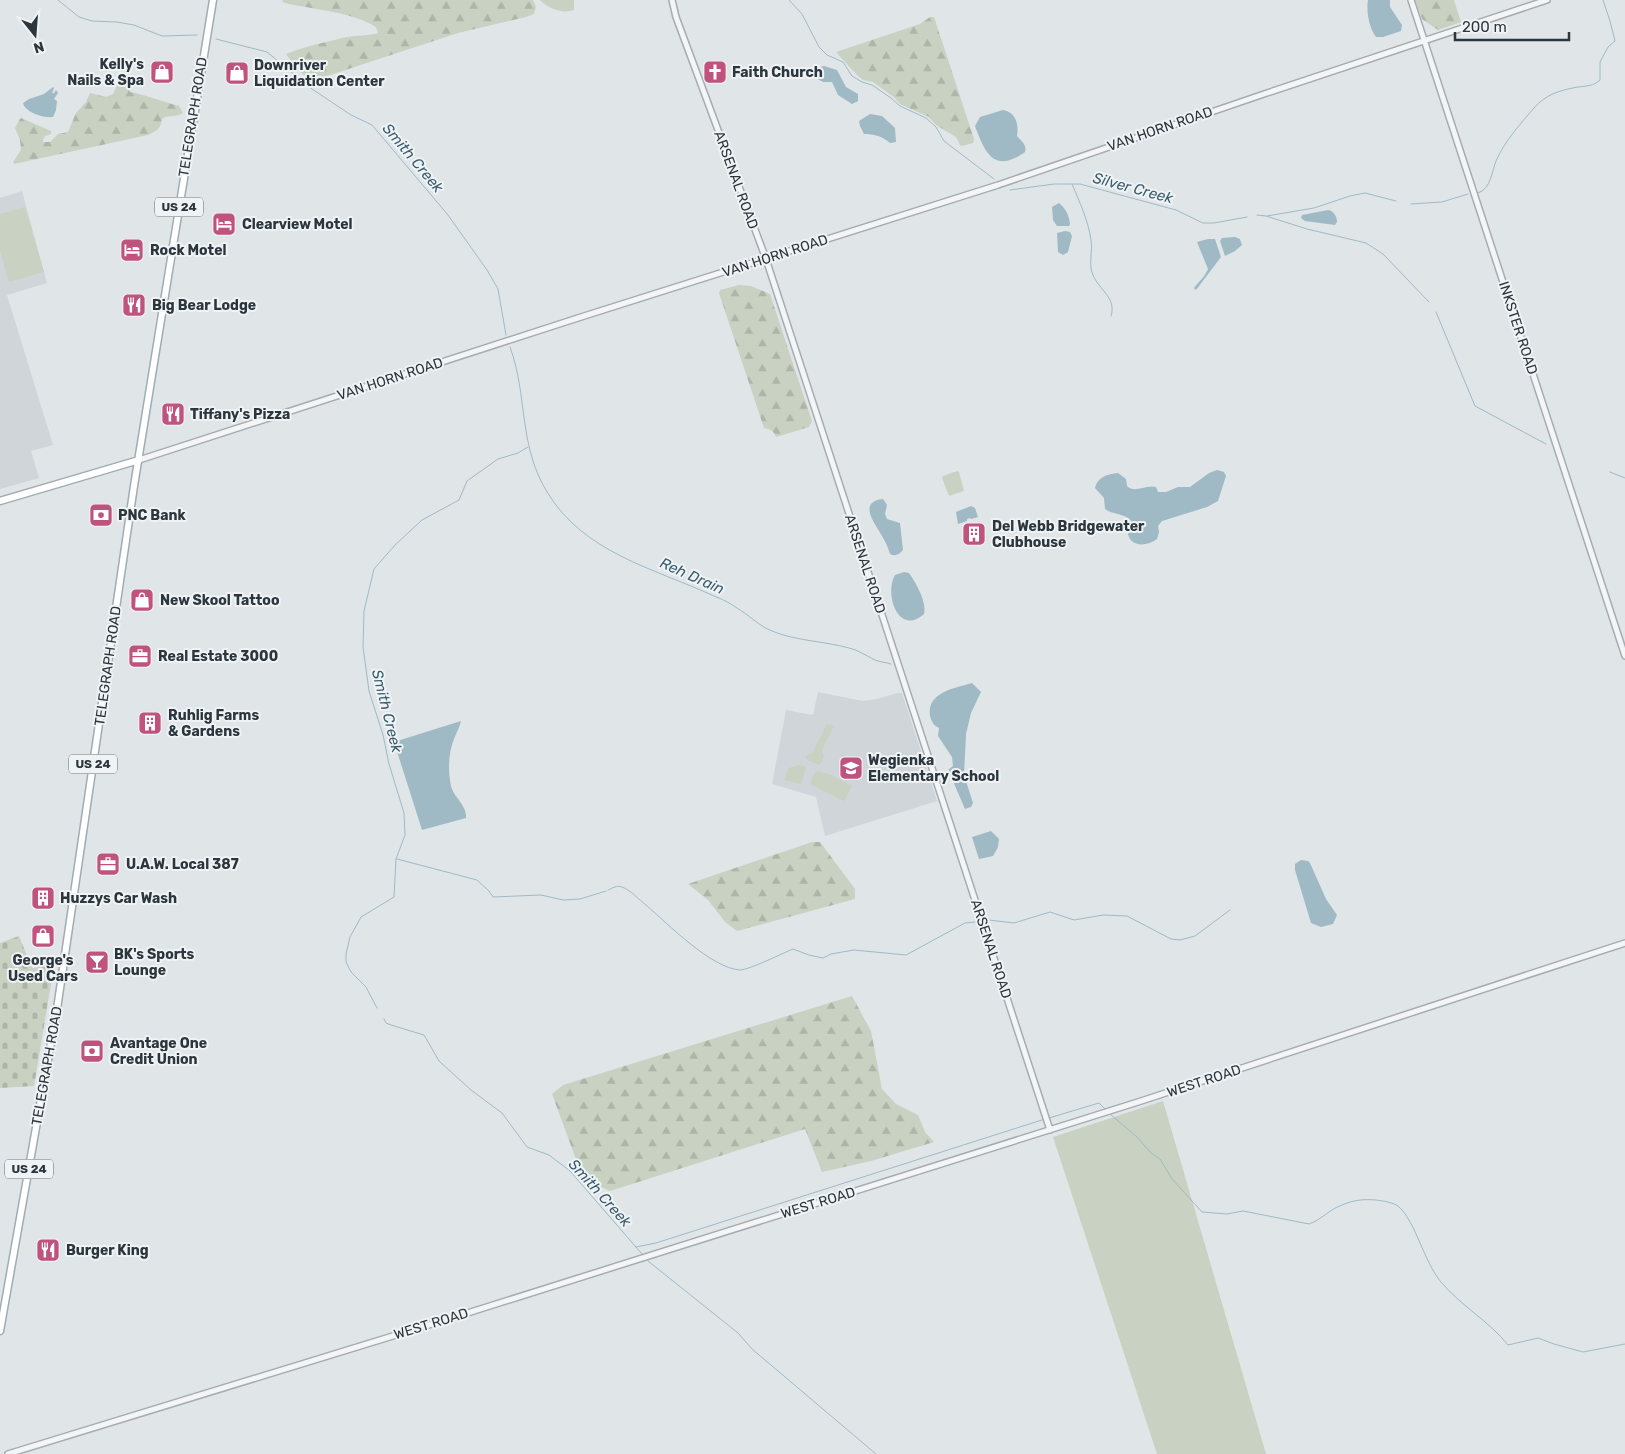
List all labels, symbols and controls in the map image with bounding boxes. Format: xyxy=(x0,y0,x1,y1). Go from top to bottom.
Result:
north arrow xyxy=(10,10,60,60)
scale bar xyxy=(1455,10,1569,42)
text: 200 m xyxy=(1462,18,1507,36)
text: N xyxy=(31,37,46,57)
place label: Kelly's Nails & Spa xyxy=(67,56,144,89)
street label: TELEGRAPH ROAD xyxy=(175,56,211,178)
place label: Downriver Liquidation Center xyxy=(254,57,385,90)
shop icon: Kelly's Nails & Spa xyxy=(149,59,175,85)
church icon: Faith Church xyxy=(702,59,728,85)
shop icon: Downriver Liquidation Center xyxy=(224,60,250,86)
place label: Faith Church xyxy=(732,64,823,81)
street label: VAN HORN ROAD xyxy=(1105,103,1215,155)
water label: Smith Creek xyxy=(379,120,447,197)
street label: ARSENAL ROAD xyxy=(710,129,762,231)
water label: Silver Creek xyxy=(1091,169,1175,207)
road number: US 24 xyxy=(155,198,203,216)
hotel icon: Clearview Motel xyxy=(211,211,237,237)
place label: Clearview Motel xyxy=(242,216,353,233)
street label: VAN HORN ROAD xyxy=(720,231,830,281)
hotel icon: Rock Motel xyxy=(119,237,145,263)
place label: Rock Motel xyxy=(150,242,226,259)
street label: INKSTER ROAD xyxy=(1495,279,1541,377)
restaurant icon: Big Bear Lodge xyxy=(121,292,147,318)
place label: Big Bear Lodge xyxy=(152,297,256,314)
street label: VAN HORN ROAD xyxy=(335,354,445,404)
restaurant icon: Tiffany's Pizza xyxy=(160,401,186,427)
place label: Tiffany's Pizza xyxy=(190,406,290,423)
bank icon: PNC Bank xyxy=(88,502,114,528)
place label: PNC Bank xyxy=(118,507,186,524)
street label: ARSENAL ROAD xyxy=(841,512,889,616)
place label: Del Webb Bridgewater Clubhouse xyxy=(992,518,1145,551)
building icon: Del Webb Bridgewater Clubhouse xyxy=(961,521,987,547)
water label: Reh Drain xyxy=(657,554,727,598)
shop icon: New Skool Tattoo xyxy=(129,587,155,613)
place label: New Skool Tattoo xyxy=(160,592,279,609)
street label: TELEGRAPH ROAD xyxy=(91,605,125,727)
office icon: Real Estate 3000 xyxy=(127,643,153,669)
place label: Real Estate 3000 xyxy=(158,648,278,665)
water label: Smith Creek xyxy=(368,668,406,755)
place label: Ruhlig Farms & Gardens xyxy=(168,707,259,740)
building icon: Ruhlig Farms & Gardens xyxy=(137,710,163,736)
place label: Wegienka Elementary School xyxy=(868,752,999,785)
road number: US 24 xyxy=(69,754,117,774)
school or university icon: Wegienka Elementary School xyxy=(838,755,864,781)
office icon: U.A.W. Local 387 xyxy=(95,851,121,877)
place label: U.A.W. Local 387 xyxy=(126,856,239,873)
building icon: Huzzys Car Wash xyxy=(30,885,56,911)
place label: Huzzys Car Wash xyxy=(60,890,177,907)
street label: ARSENAL ROAD xyxy=(967,897,1015,1001)
shop icon: George's Used Cars xyxy=(30,923,56,949)
place label: BK's Sports Lounge xyxy=(114,946,195,979)
bar icon: BK's Sports Lounge xyxy=(84,949,110,975)
place label: George's Used Cars xyxy=(8,952,78,985)
street label: TELEGRAPH ROAD xyxy=(28,1005,66,1127)
place label: Avantage One Credit Union xyxy=(110,1035,207,1068)
bank icon: Avantage One Credit Union xyxy=(79,1038,105,1064)
street label: WEST ROAD xyxy=(1165,1061,1243,1101)
water label: Smith Creek xyxy=(565,1155,635,1231)
road number: US 24 xyxy=(5,1160,53,1178)
street label: WEST ROAD xyxy=(779,1184,857,1222)
restaurant icon: Burger King xyxy=(35,1237,61,1263)
place label: Burger King xyxy=(66,1242,149,1259)
street label: WEST ROAD xyxy=(392,1305,470,1343)

